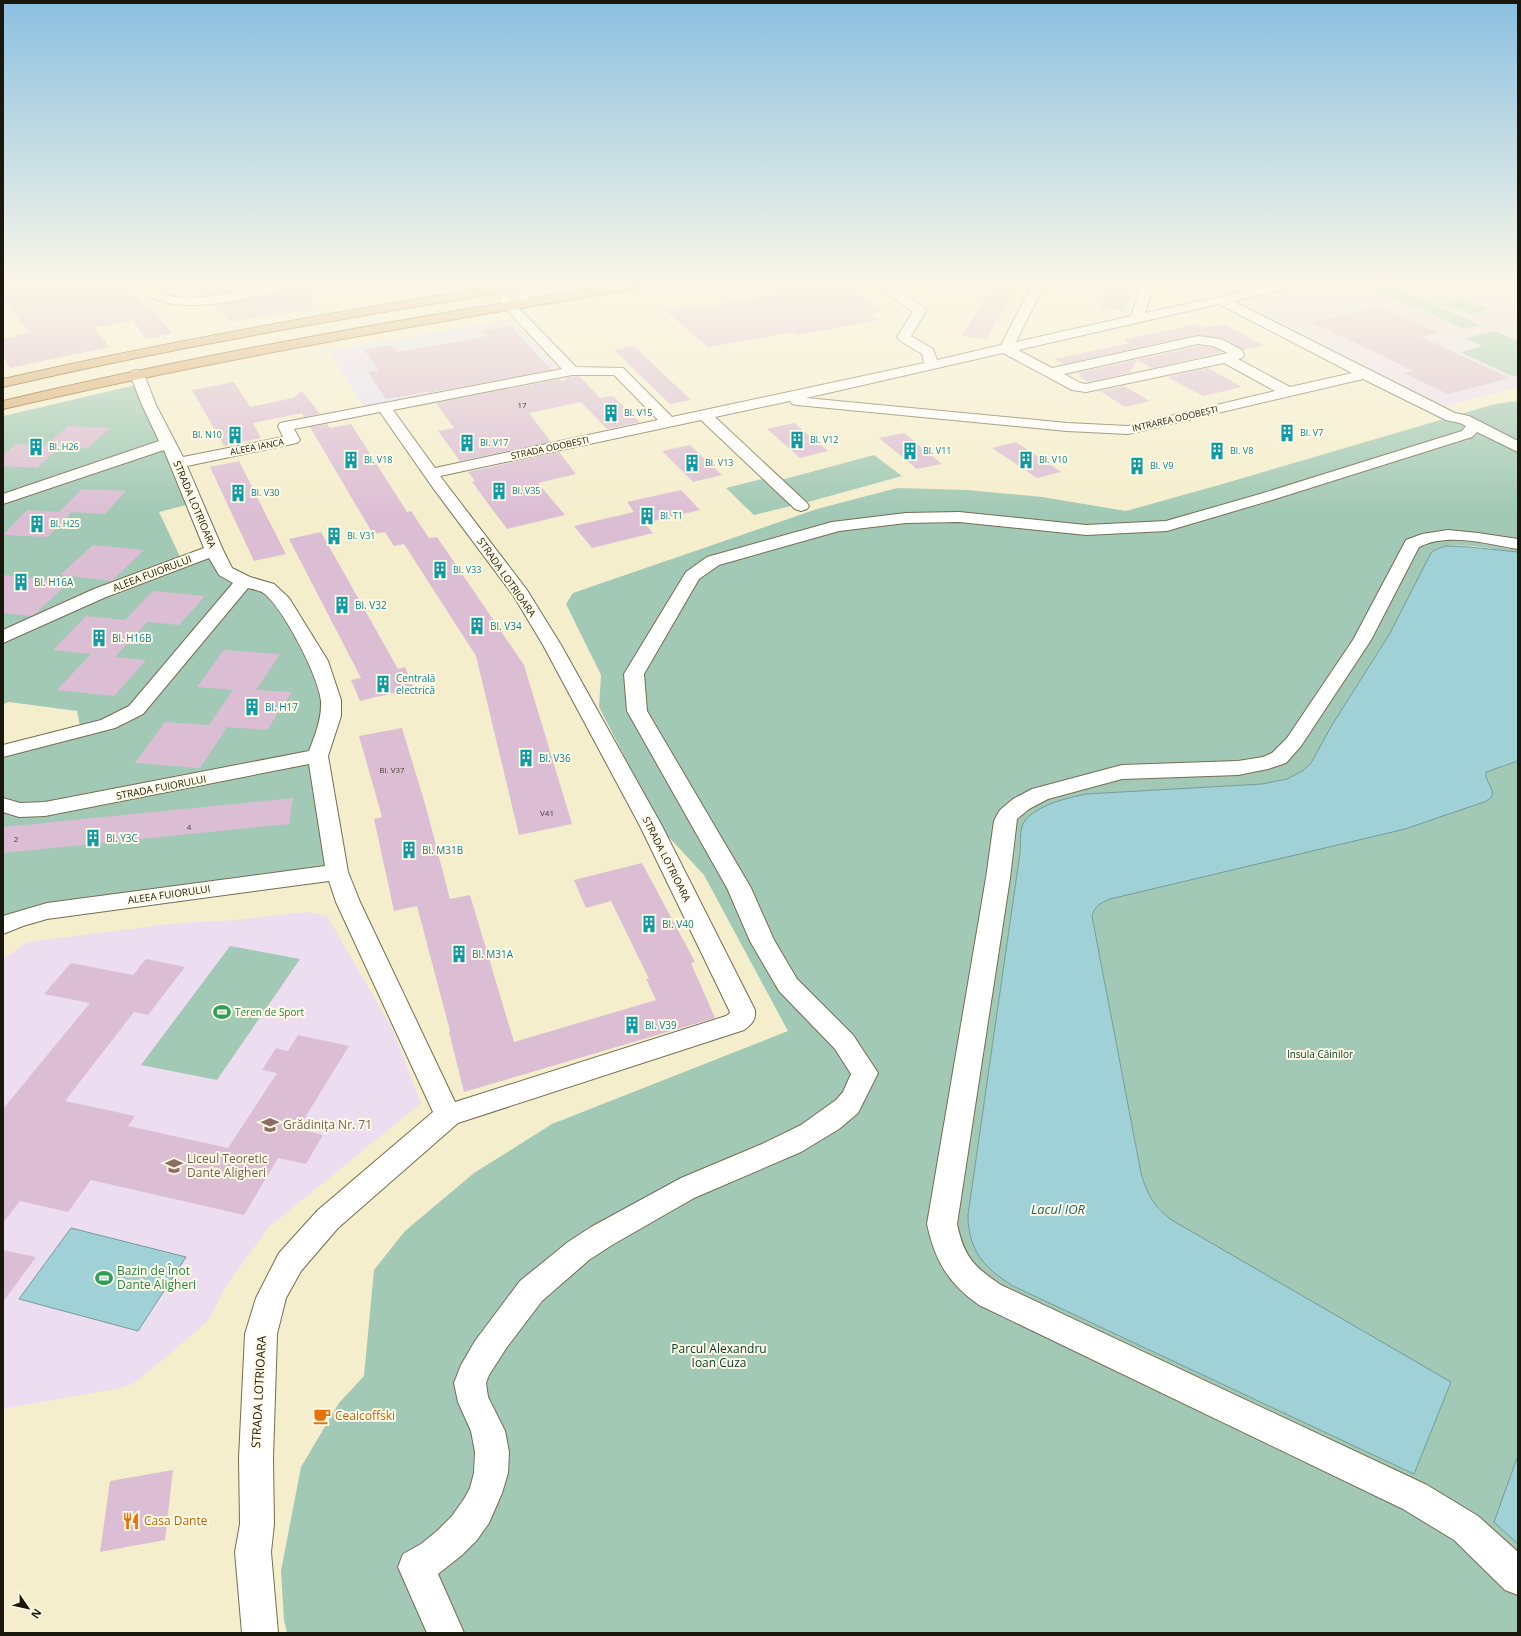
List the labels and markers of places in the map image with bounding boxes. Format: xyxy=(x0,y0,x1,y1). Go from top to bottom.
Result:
building icon: Bl. V15 xyxy=(601,403,621,423)
place label: Bl. V15 xyxy=(624,406,652,419)
building icon: Bl. V7 xyxy=(1277,423,1297,443)
building icon: Bl. N10 xyxy=(225,425,245,445)
place label: Bl. V7 xyxy=(1300,426,1323,439)
place label: Bl. N10 xyxy=(192,428,222,441)
building icon: Bl. V12 xyxy=(787,430,807,450)
building icon: Bl. V17 xyxy=(457,433,477,453)
place label: Bl. V12 xyxy=(810,433,838,446)
place label: Bl. V17 xyxy=(480,436,508,449)
building icon: Bl. H26 xyxy=(26,437,46,457)
place label: Bl. H26 xyxy=(49,440,79,453)
building icon: Bl. V11 xyxy=(900,441,920,461)
building icon: Bl. V8 xyxy=(1207,441,1227,461)
place label: Bl. V11 xyxy=(923,444,951,457)
place label: Bl. V8 xyxy=(1230,444,1253,457)
building icon: Bl. V18 xyxy=(341,450,361,470)
building icon: Bl. V10 xyxy=(1016,450,1036,470)
place label: Bl. V18 xyxy=(364,453,392,466)
building icon: Bl. V13 xyxy=(682,453,702,473)
place label: Bl. V10 xyxy=(1039,453,1067,466)
place label: Bl. V13 xyxy=(705,456,733,469)
building icon: Bl. V9 xyxy=(1127,456,1147,476)
place label: Bl. V9 xyxy=(1150,459,1173,472)
building icon: Bl. V35 xyxy=(489,481,509,501)
building icon: Bl. V30 xyxy=(228,483,248,503)
place label: Bl. V35 xyxy=(512,484,540,497)
place label: Bl. V30 xyxy=(251,486,279,499)
building icon: Bl. T1 xyxy=(637,506,657,526)
place label: Bl. T1 xyxy=(660,509,683,522)
building icon: Bl. H25 xyxy=(27,514,47,534)
place label: Bl. H25 xyxy=(50,517,80,530)
building icon: Bl. V31 xyxy=(324,526,344,546)
place label: Bl. V31 xyxy=(347,529,375,542)
building icon: Bl. V33 xyxy=(430,560,450,580)
place label: Bl. V33 xyxy=(453,563,481,576)
building icon: Bl. H16A xyxy=(11,572,31,592)
place label: Bl. H16A xyxy=(34,575,74,589)
building icon: Bl. V32 xyxy=(332,595,352,615)
place label: Bl. V32 xyxy=(355,598,387,612)
building icon: Bl. V34 xyxy=(467,616,487,636)
place label: Bl. V34 xyxy=(490,619,522,633)
building icon: Bl. H16B xyxy=(89,628,109,648)
place label: Bl. H16B xyxy=(112,631,151,645)
place label: Centrală electrică xyxy=(396,671,435,697)
building icon: Centrală electrică xyxy=(373,674,393,694)
building icon: Bl. H17 xyxy=(242,697,262,717)
place label: Bl. H17 xyxy=(265,700,298,714)
building icon: Bl. V36 xyxy=(516,748,536,768)
place label: Bl. V36 xyxy=(539,751,571,765)
building icon: Bl. Y3C xyxy=(83,828,103,848)
place label: Bl. Y3C xyxy=(106,831,138,845)
building icon: Bl. M31B xyxy=(399,840,419,860)
place label: Bl. M31B xyxy=(422,843,463,857)
building icon: Bl. V40 xyxy=(639,914,659,934)
place label: Bl. V40 xyxy=(662,917,694,931)
building icon: Bl. M31A xyxy=(449,944,469,964)
place label: Bl. M31A xyxy=(472,947,514,961)
sports icon: Teren de Sport xyxy=(212,1002,232,1022)
place label: Teren de Sport xyxy=(235,1005,305,1019)
building icon: Bl. V39 xyxy=(622,1015,642,1035)
place label: Bl. V39 xyxy=(645,1018,677,1032)
school or university icon: Grădinița Nr. 71 xyxy=(260,1115,280,1135)
place label: Grădinița Nr. 71 xyxy=(283,1116,372,1133)
place label: Liceul Teoretic Dante Aligheri xyxy=(187,1150,268,1181)
school or university icon: Liceul Teoretic Dante Aligheri xyxy=(164,1156,184,1176)
place label: Bazin de Înot Dante Aligheri xyxy=(117,1262,196,1293)
sports icon: Bazin de Înot Dante Aligheri xyxy=(94,1268,114,1288)
cafe icon: Ceaicoffski xyxy=(312,1406,332,1426)
place label: Ceaicoffski xyxy=(335,1407,395,1424)
restaurant icon: Casa Dante xyxy=(121,1511,141,1531)
place label: Casa Dante xyxy=(144,1512,208,1529)

